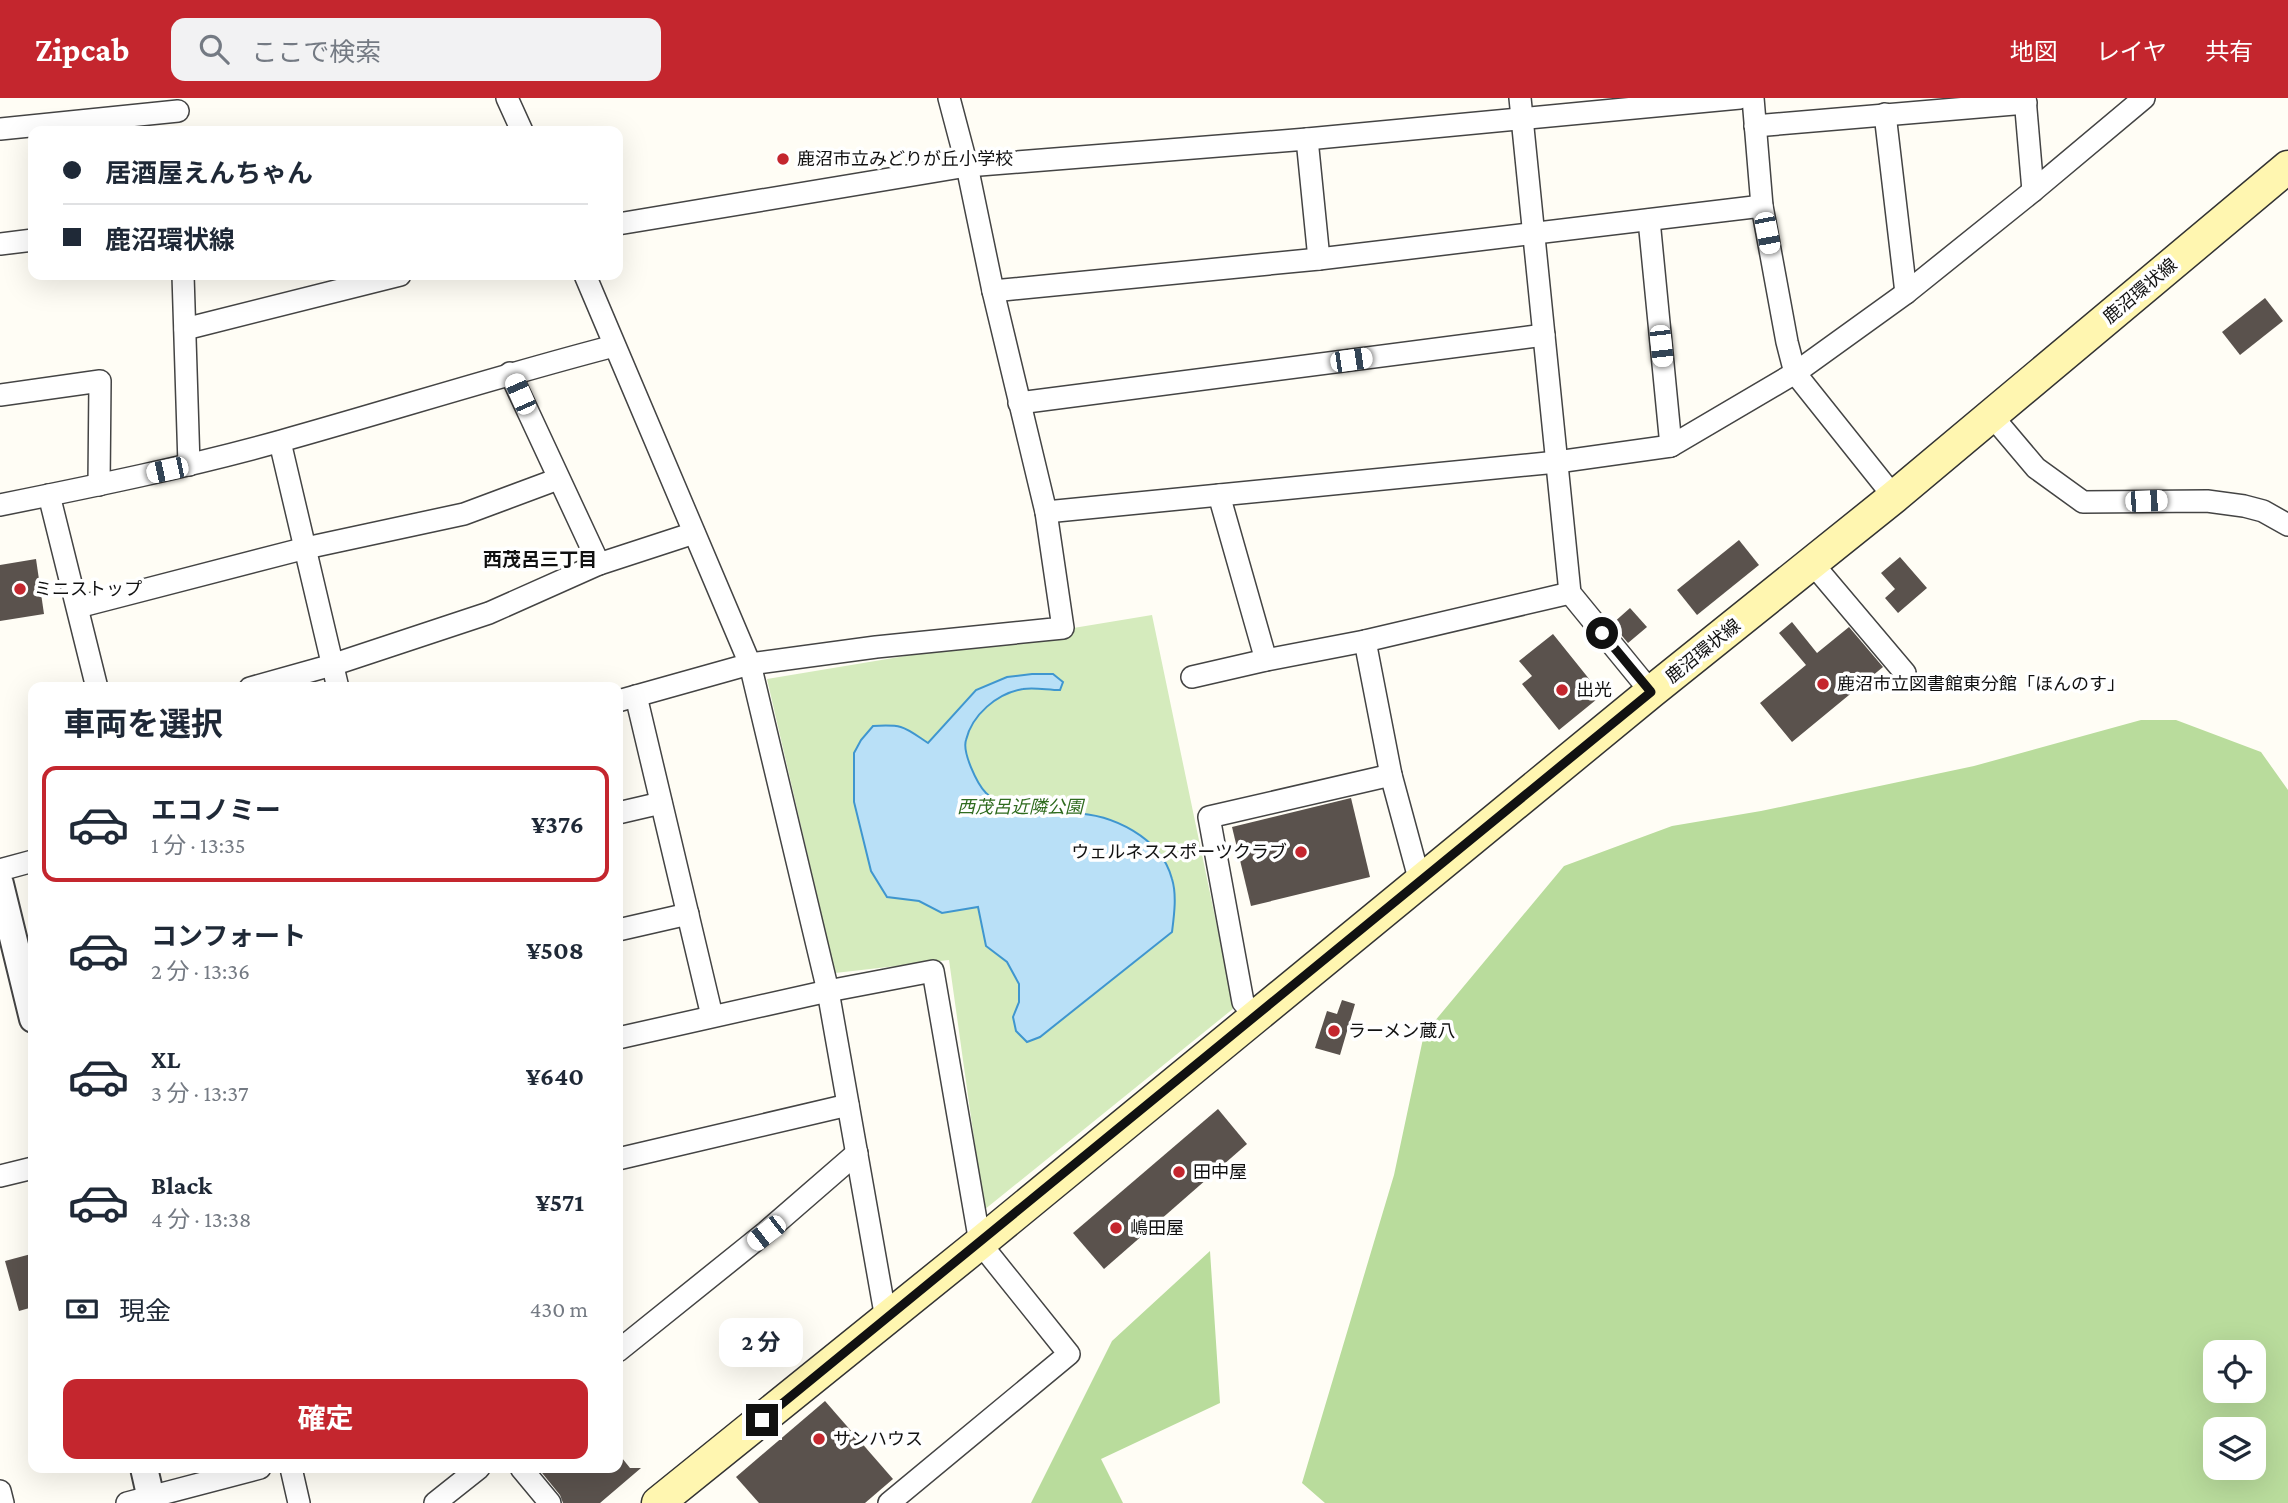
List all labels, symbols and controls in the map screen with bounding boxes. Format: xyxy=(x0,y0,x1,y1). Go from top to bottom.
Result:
search box xyxy=(171,18,661,81)
icon: search xyxy=(195,30,233,68)
text: Zipcab xyxy=(35,31,129,68)
text: ここで検索 xyxy=(251,38,381,67)
text: 地図 xyxy=(2010,38,2058,65)
text: レイヤ xyxy=(2096,38,2167,65)
text: 共有 xyxy=(2205,38,2253,65)
place label: 鹿沼市立みどりが丘小学校 xyxy=(797,149,1013,169)
marker: 鹿沼市立みどりが丘小学校 xyxy=(775,151,791,167)
text: 居酒屋えんちゃん xyxy=(105,159,313,188)
car xyxy=(1753,210,1782,256)
text: 鹿沼環状線 xyxy=(105,226,235,255)
street label: 鹿沼環状線 xyxy=(2099,254,2181,328)
car xyxy=(1649,324,1674,368)
car xyxy=(1329,347,1374,373)
car xyxy=(502,371,539,417)
car xyxy=(145,455,190,485)
car xyxy=(2125,490,2168,512)
district label: 西茂呂三丁目 xyxy=(483,549,597,570)
place label: ミニストップ xyxy=(34,579,142,599)
marker: ミニストップ xyxy=(12,581,28,597)
street label: 鹿沼環状線 xyxy=(1662,615,1744,687)
route start xyxy=(1586,617,1618,649)
place label: 鹿沼市立図書館東分館「ほんのす」 xyxy=(1837,674,2125,694)
marker: 鹿沼市立図書館東分館「ほんのす」 xyxy=(1815,676,1831,692)
place label: 出光 xyxy=(1576,680,1612,700)
marker: 出光 xyxy=(1554,682,1570,698)
text: 車両を選択 xyxy=(63,706,223,742)
icon: car xyxy=(67,793,130,856)
text: エコノミー xyxy=(151,796,281,825)
park label: 西茂呂近隣公園 xyxy=(957,797,1086,817)
text: ¥376 xyxy=(531,810,584,839)
text: 1 分 · 13:35 xyxy=(151,832,246,858)
place label: ウェルネススポーツクラブ xyxy=(1071,842,1287,862)
marker: ウェルネススポーツクラブ xyxy=(1293,844,1309,860)
icon: car xyxy=(67,919,130,982)
text: コンフォート xyxy=(151,922,306,951)
text: ¥508 xyxy=(526,936,584,965)
text: 2 分 · 13:36 xyxy=(151,958,250,984)
place label: ラーメン蔵八 xyxy=(1348,1021,1455,1041)
marker: ラーメン蔵八 xyxy=(1326,1023,1342,1039)
icon: car xyxy=(67,1045,130,1108)
text: XL xyxy=(151,1045,180,1074)
text: ¥640 xyxy=(526,1062,584,1091)
text: 3 分 · 13:37 xyxy=(151,1080,248,1106)
place label: 田中屋 xyxy=(1193,1162,1247,1182)
marker: 田中屋 xyxy=(1171,1164,1187,1180)
icon: car xyxy=(67,1171,130,1234)
text: Black xyxy=(151,1171,212,1200)
text: ¥571 xyxy=(535,1188,584,1217)
text: 4 分 · 13:38 xyxy=(151,1206,251,1232)
car xyxy=(743,1212,790,1254)
place label: 嶋田屋 xyxy=(1130,1218,1184,1238)
marker: 嶋田屋 xyxy=(1108,1220,1124,1236)
icon: cash xyxy=(63,1290,101,1328)
text: 430 m xyxy=(530,1296,588,1322)
text: 現金 xyxy=(119,1297,171,1326)
callout: 2 分 xyxy=(720,1318,804,1368)
text: 2 分 xyxy=(741,1329,781,1355)
map controls xyxy=(2203,1340,2266,1480)
button: locate xyxy=(2203,1340,2266,1403)
button: 確定 xyxy=(63,1379,588,1459)
route end xyxy=(746,1404,778,1436)
button: layers xyxy=(2203,1417,2266,1480)
place label: サンハウス xyxy=(833,1429,923,1449)
marker: サンハウス xyxy=(811,1431,827,1447)

